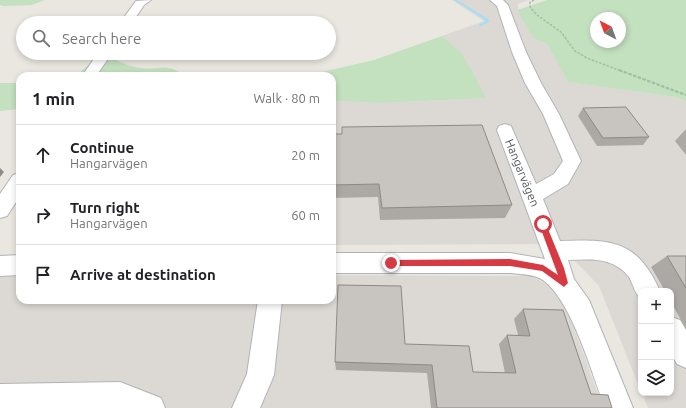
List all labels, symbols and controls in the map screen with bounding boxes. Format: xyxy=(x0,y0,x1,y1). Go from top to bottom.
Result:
north arrow xyxy=(590,12,626,48)
search box xyxy=(16,16,336,60)
icon: search xyxy=(30,27,52,49)
text: Search here xyxy=(62,30,141,47)
text: 1 min xyxy=(32,89,75,108)
text: Walk · 80 m xyxy=(254,91,320,105)
street label: Hangarvägen xyxy=(503,137,542,208)
text: Continue xyxy=(70,139,134,156)
icon: ahead xyxy=(32,144,54,166)
text: 20 m xyxy=(291,148,320,162)
text: Hangarvägen xyxy=(70,156,148,170)
text: Turn right xyxy=(70,199,140,216)
icon: right xyxy=(32,204,54,226)
text: 60 m xyxy=(291,208,320,222)
route start xyxy=(534,215,552,233)
text: Hangarvägen xyxy=(70,216,148,230)
route end xyxy=(382,254,400,272)
icon: arrive xyxy=(32,264,54,286)
text: Arrive at destination xyxy=(70,266,216,283)
map controls xyxy=(638,288,674,396)
button: + xyxy=(638,288,674,324)
button: − xyxy=(638,324,674,360)
button: layers xyxy=(638,360,674,396)

